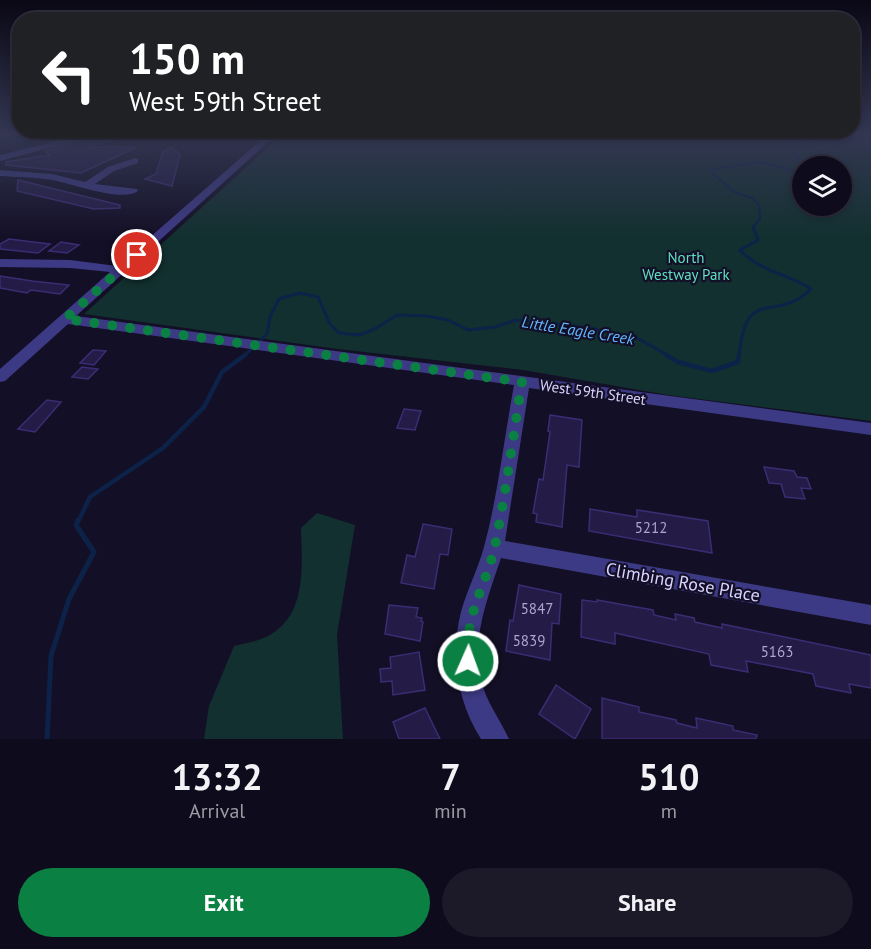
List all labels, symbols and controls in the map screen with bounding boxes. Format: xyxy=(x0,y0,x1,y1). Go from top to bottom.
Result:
text: 150 m xyxy=(129,31,245,86)
icon: left xyxy=(30,36,108,114)
text: West 59th Street xyxy=(129,84,321,118)
map controls xyxy=(792,156,852,216)
button: layers xyxy=(792,156,852,216)
pin xyxy=(111,229,162,280)
icon: arrive xyxy=(120,238,153,271)
park label: North Westway Park xyxy=(642,248,730,284)
water label: Little Eagle Creek xyxy=(520,311,636,349)
street label: West 59th Street xyxy=(539,375,647,409)
house number: 5212 xyxy=(635,518,667,537)
street label: Climbing Rose Place xyxy=(604,557,762,607)
house number: 5847 xyxy=(521,599,553,618)
position arrow xyxy=(436,629,500,693)
house number: 5839 xyxy=(513,631,545,650)
house number: 5163 xyxy=(761,642,793,661)
text: 13:32 xyxy=(171,753,263,800)
text: 7 xyxy=(440,753,461,800)
text: 510 xyxy=(638,753,700,800)
text: Arrival xyxy=(189,798,245,824)
text: min xyxy=(434,798,467,824)
text: m xyxy=(661,798,677,824)
button: Exit xyxy=(18,868,430,937)
button: Share xyxy=(442,868,853,937)

